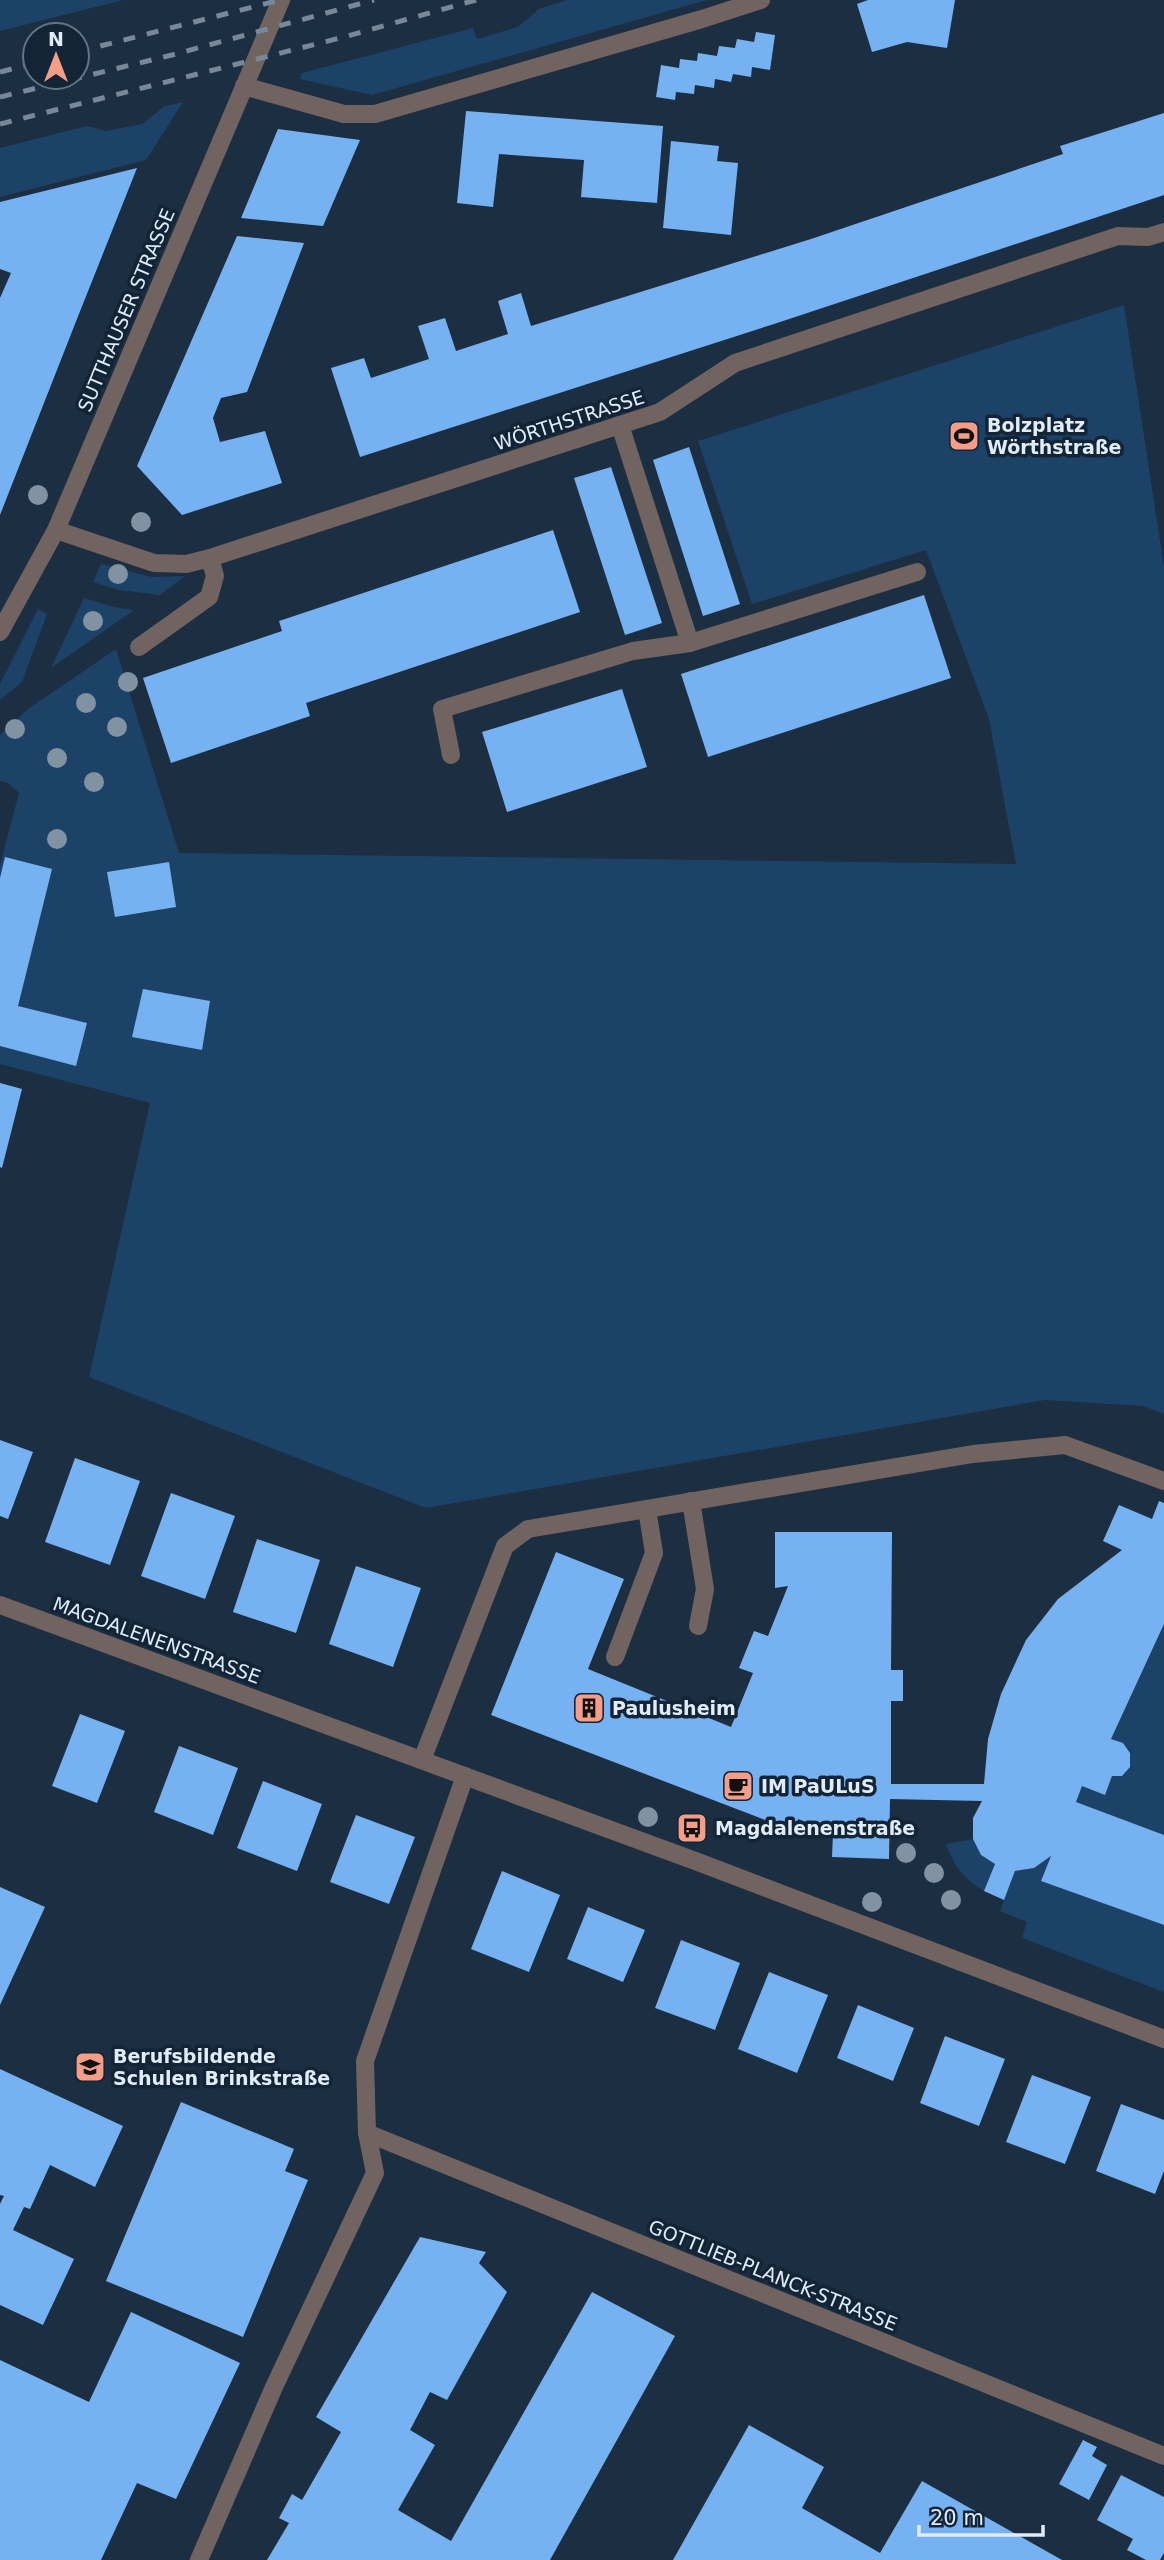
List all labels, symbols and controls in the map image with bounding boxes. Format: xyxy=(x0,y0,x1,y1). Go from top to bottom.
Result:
north arrow xyxy=(21,21,91,91)
text: N xyxy=(48,28,64,50)
street label: SUTTHAUSER STRASSE xyxy=(73,205,179,415)
street label: WÖRTHSTRASSE xyxy=(491,385,647,455)
place label: Bolzplatz Wörthstraße xyxy=(987,414,1121,458)
sports icon: Bolzplatz Wörthstraße xyxy=(947,419,981,453)
street label: MAGDALENENSTRASSE xyxy=(50,1592,264,1688)
building icon: Paulusheim xyxy=(572,1691,606,1725)
place label: Paulusheim xyxy=(612,1697,736,1719)
cafe icon: IM PaULuS xyxy=(721,1769,755,1803)
place label: IM PaULuS xyxy=(761,1775,875,1797)
bus stop icon: Magdalenenstraße xyxy=(675,1811,709,1845)
place label: Magdalenenstraße xyxy=(715,1817,915,1839)
place label: Berufsbildende Schulen Brinkstraße xyxy=(113,2045,330,2089)
school or university icon: Berufsbildende Schulen Brinkstraße xyxy=(73,2050,107,2084)
street label: GOTTLIEB-PLANCK-STRASSE xyxy=(645,2215,901,2335)
scale bar xyxy=(919,2494,1043,2538)
text: 20 m xyxy=(930,2506,984,2530)

